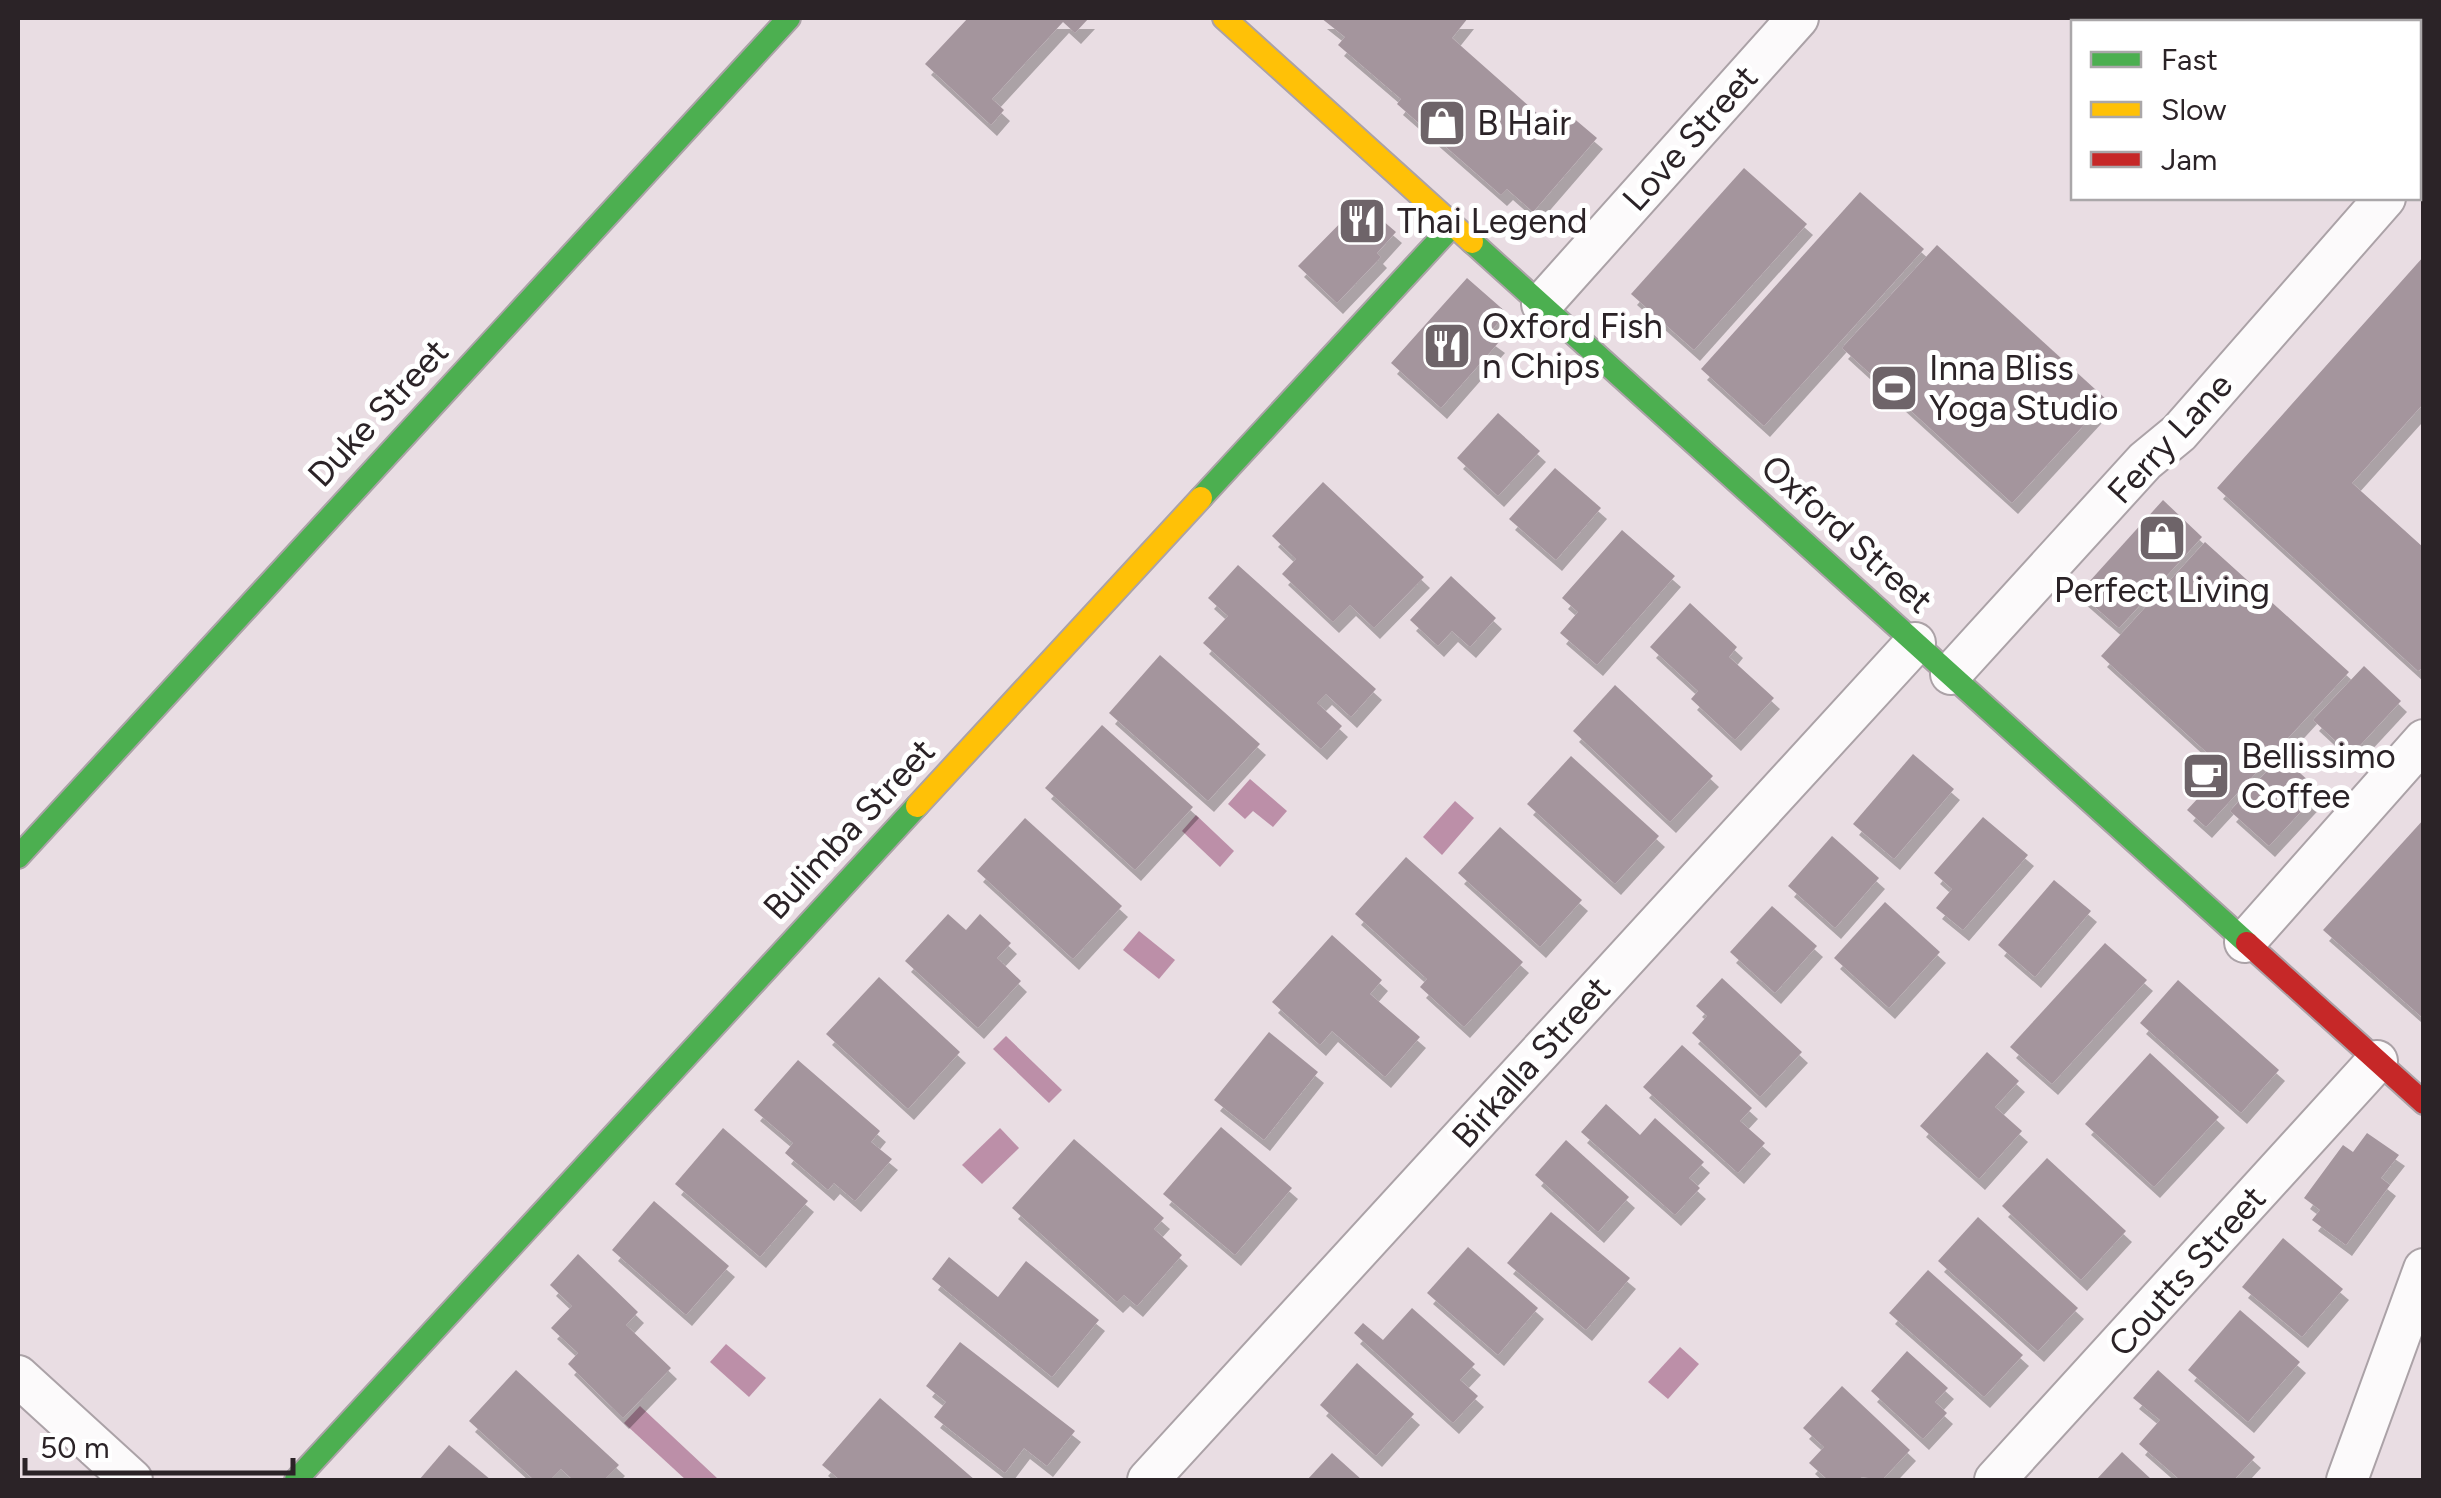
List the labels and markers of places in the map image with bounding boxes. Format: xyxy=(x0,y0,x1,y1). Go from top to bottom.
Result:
shop icon: B Hair xyxy=(1416,97,1468,149)
place label: B Hair xyxy=(1477,102,1571,144)
restaurant icon: Thai Legend xyxy=(1336,195,1388,247)
place label: Thai Legend xyxy=(1397,200,1587,242)
place label: Oxford Fish n Chips xyxy=(1482,305,1663,387)
restaurant icon: Oxford Fish n Chips xyxy=(1421,320,1473,372)
place label: Inna Bliss Yoga Studio xyxy=(1929,347,2119,429)
sports icon: Inna Bliss Yoga Studio xyxy=(1868,362,1920,414)
shop icon: Perfect Living xyxy=(2136,512,2188,564)
place label: Perfect Living xyxy=(2054,569,2270,611)
place label: Bellissimo Coffee xyxy=(2241,735,2396,817)
cafe icon: Bellissimo Coffee xyxy=(2180,750,2232,802)

